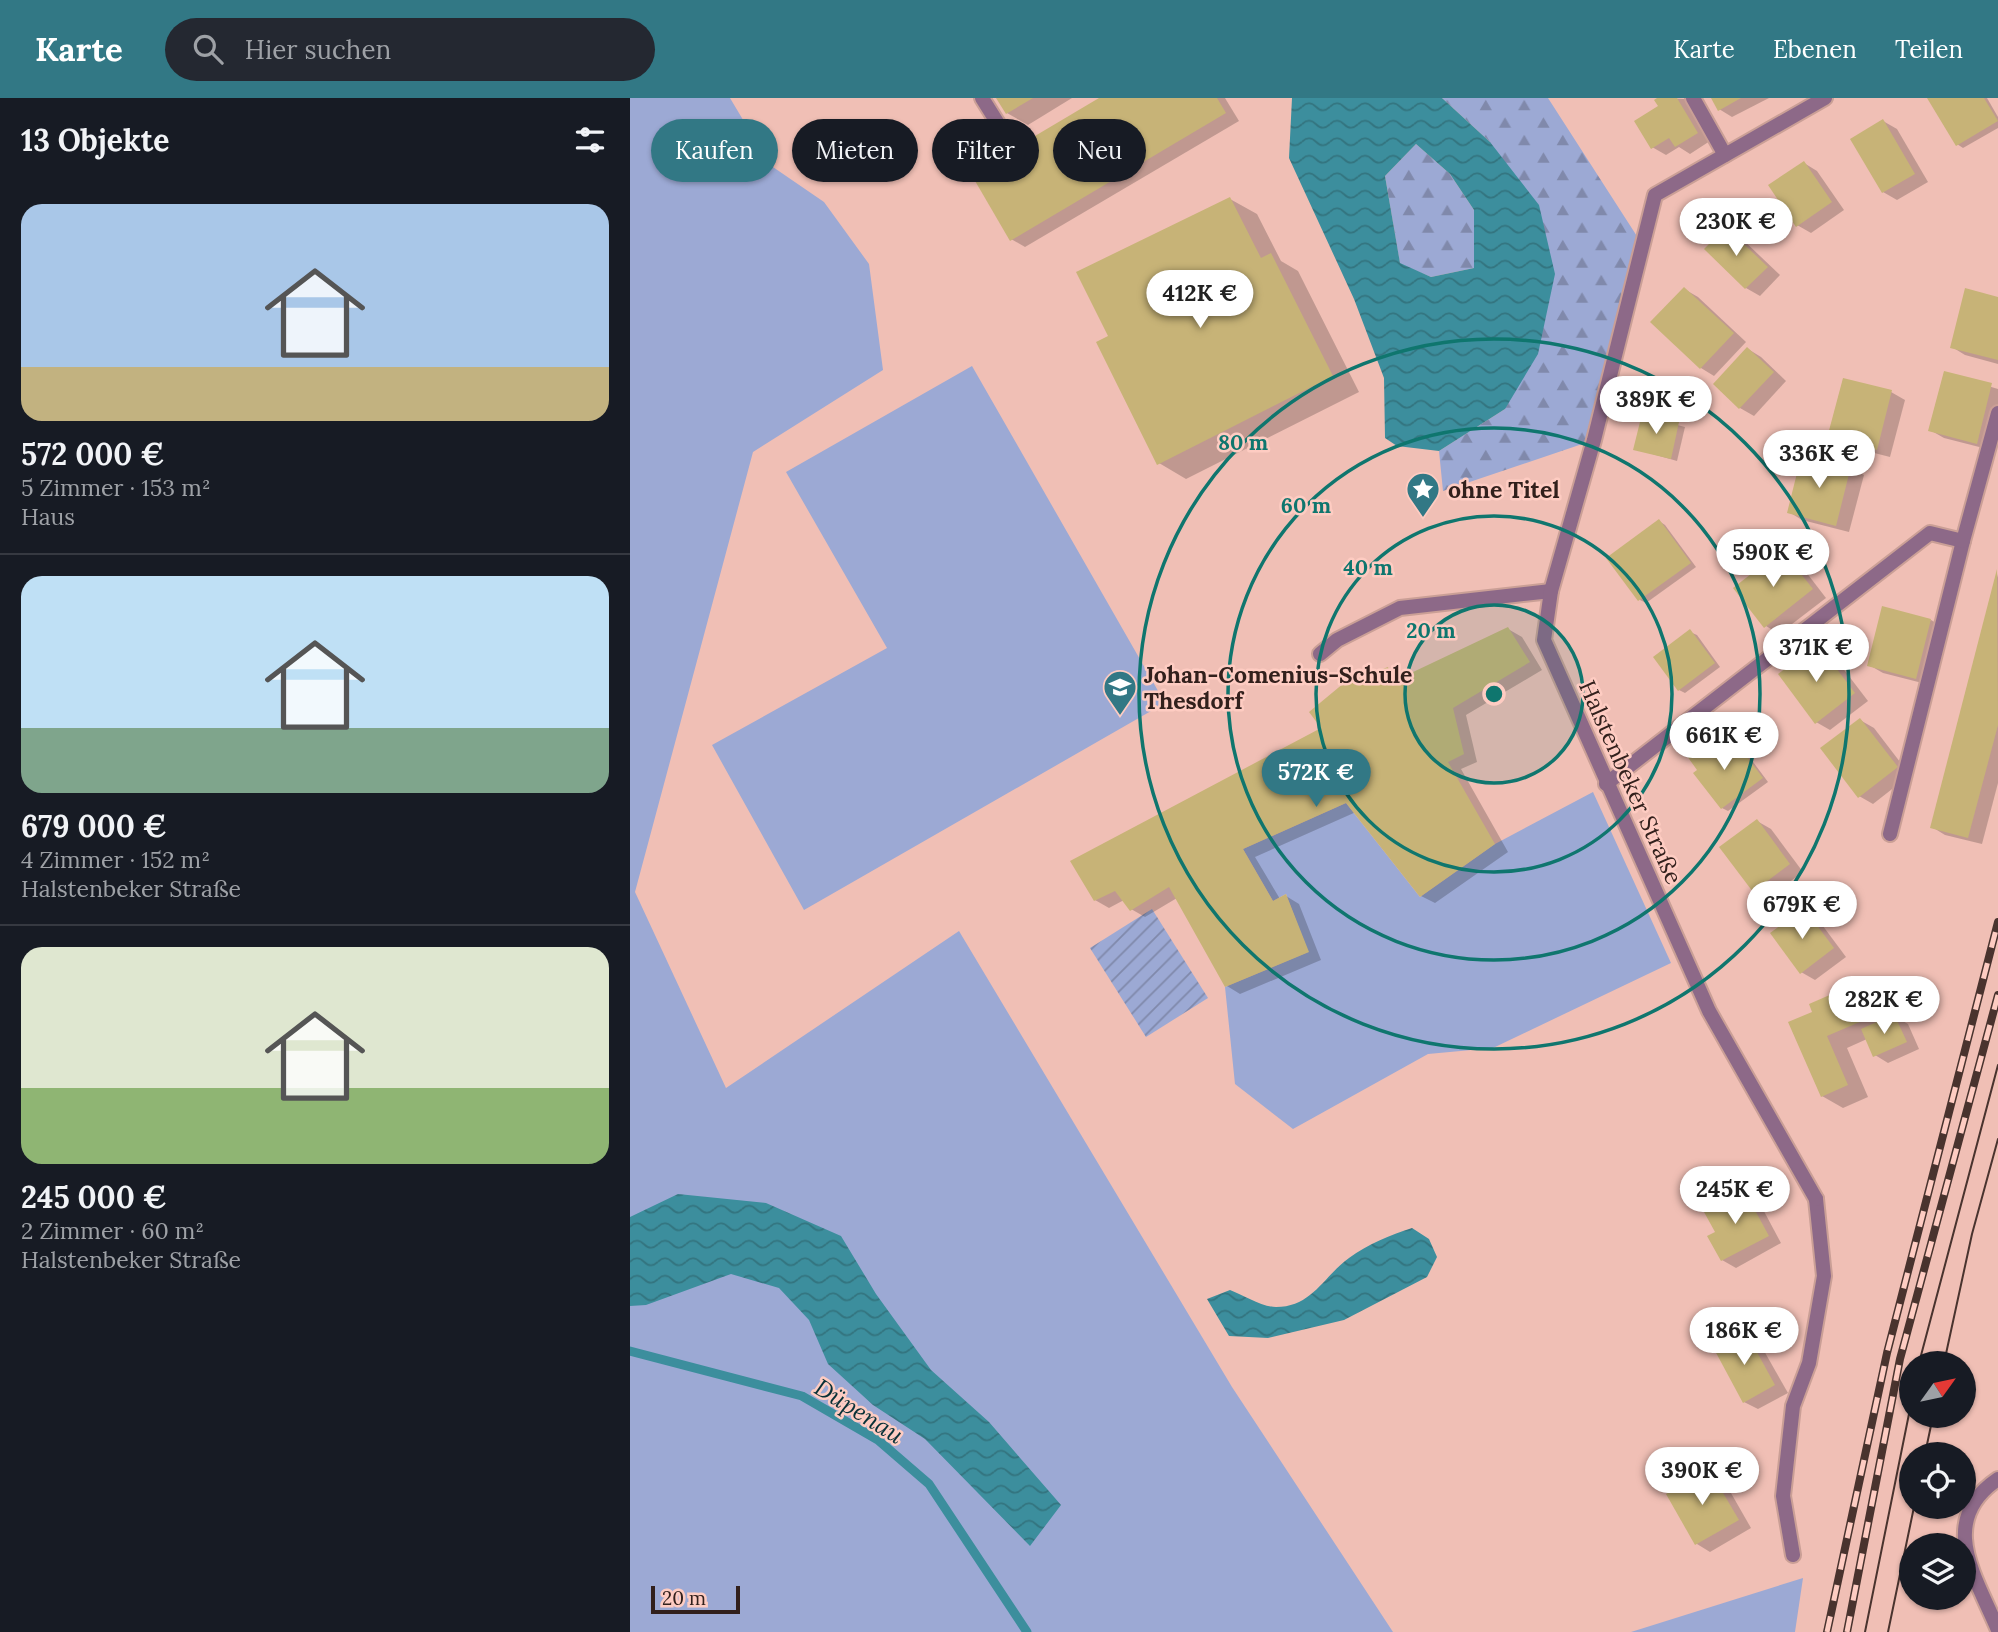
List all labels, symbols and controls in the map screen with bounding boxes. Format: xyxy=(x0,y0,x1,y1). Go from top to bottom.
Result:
search box xyxy=(165,18,655,81)
text: Karte xyxy=(35,28,123,70)
icon: search xyxy=(189,30,227,68)
text: Hier suchen xyxy=(245,33,391,66)
text: Karte xyxy=(1673,34,1735,65)
text: Ebenen xyxy=(1773,34,1857,65)
text: Teilen xyxy=(1895,34,1963,65)
chip: Kaufen xyxy=(651,119,778,182)
chip: Mieten xyxy=(792,119,918,182)
chip: Filter xyxy=(932,119,1039,182)
chip: Neu xyxy=(1053,119,1146,182)
text: 13 Objekte xyxy=(21,121,169,159)
icon: filters xyxy=(571,121,609,159)
pin: 230K € xyxy=(1679,198,1793,258)
text: 230K € xyxy=(1696,206,1776,235)
icon: home xyxy=(252,250,378,376)
pin: 412K € xyxy=(1143,271,1257,330)
text: 412K € xyxy=(1162,278,1238,307)
pin: 389K € xyxy=(1599,376,1713,436)
text: 389K € xyxy=(1616,384,1696,413)
text: 80 m xyxy=(1218,429,1268,456)
pin: 336K € xyxy=(1762,430,1876,490)
text: 572 000 € xyxy=(21,435,165,473)
text: 336K € xyxy=(1779,438,1859,467)
place icon: ohne Titel xyxy=(1404,470,1442,519)
text: 5 Zimmer · 153 m² xyxy=(21,473,211,502)
place label: ohne Titel xyxy=(1448,475,1560,504)
text: 60 m xyxy=(1281,492,1331,519)
text: Haus xyxy=(21,502,75,531)
pin: 590K € xyxy=(1716,530,1830,589)
text: 590K € xyxy=(1732,537,1814,566)
text: 40 m xyxy=(1343,554,1393,581)
text: 20 m xyxy=(1406,617,1456,644)
icon: home xyxy=(252,622,378,748)
pin: 371K € xyxy=(1759,624,1873,684)
text: 371K € xyxy=(1779,632,1853,661)
place label: Johan-Comenius-Schule Thesdorf xyxy=(1144,660,1412,715)
school or university icon: Johan-Comenius-Schule Thesdorf xyxy=(1101,668,1139,717)
street label: Halstenbeker Straße xyxy=(1573,676,1689,888)
centre of rings xyxy=(1482,682,1506,706)
pin: 661K € xyxy=(1667,712,1781,772)
text: 661K € xyxy=(1686,720,1762,749)
pin: 572K € xyxy=(1259,750,1373,809)
text: 572K € xyxy=(1278,757,1354,786)
text: 679 000 € xyxy=(21,807,167,845)
text: 4 Zimmer · 152 m² xyxy=(21,845,210,874)
text: Halstenbeker Straße xyxy=(21,874,241,903)
pin: 679K € xyxy=(1745,882,1859,941)
text: 679K € xyxy=(1763,889,1841,918)
pin: 282K € xyxy=(1827,976,1941,1036)
text: 282K € xyxy=(1845,984,1923,1013)
icon: home xyxy=(252,993,378,1119)
pin: 245K € xyxy=(1678,1166,1792,1226)
text: 245K € xyxy=(1696,1174,1774,1203)
text: 245 000 € xyxy=(21,1178,167,1216)
text: 2 Zimmer · 60 m² xyxy=(21,1216,204,1245)
text: Halstenbeker Straße xyxy=(21,1245,241,1274)
pin: 186K € xyxy=(1687,1308,1801,1367)
text: 186K € xyxy=(1706,1315,1782,1344)
north arrow xyxy=(1899,1351,1976,1428)
map controls xyxy=(1899,1351,1976,1610)
water label: Düpenau xyxy=(809,1372,910,1451)
button: locate xyxy=(1899,1442,1976,1519)
pin: 390K € xyxy=(1645,1448,1759,1507)
text: 390K € xyxy=(1661,1455,1743,1484)
button: layers xyxy=(1899,1533,1976,1610)
scale bar xyxy=(651,1583,740,1615)
text: 20 m xyxy=(662,1586,706,1610)

